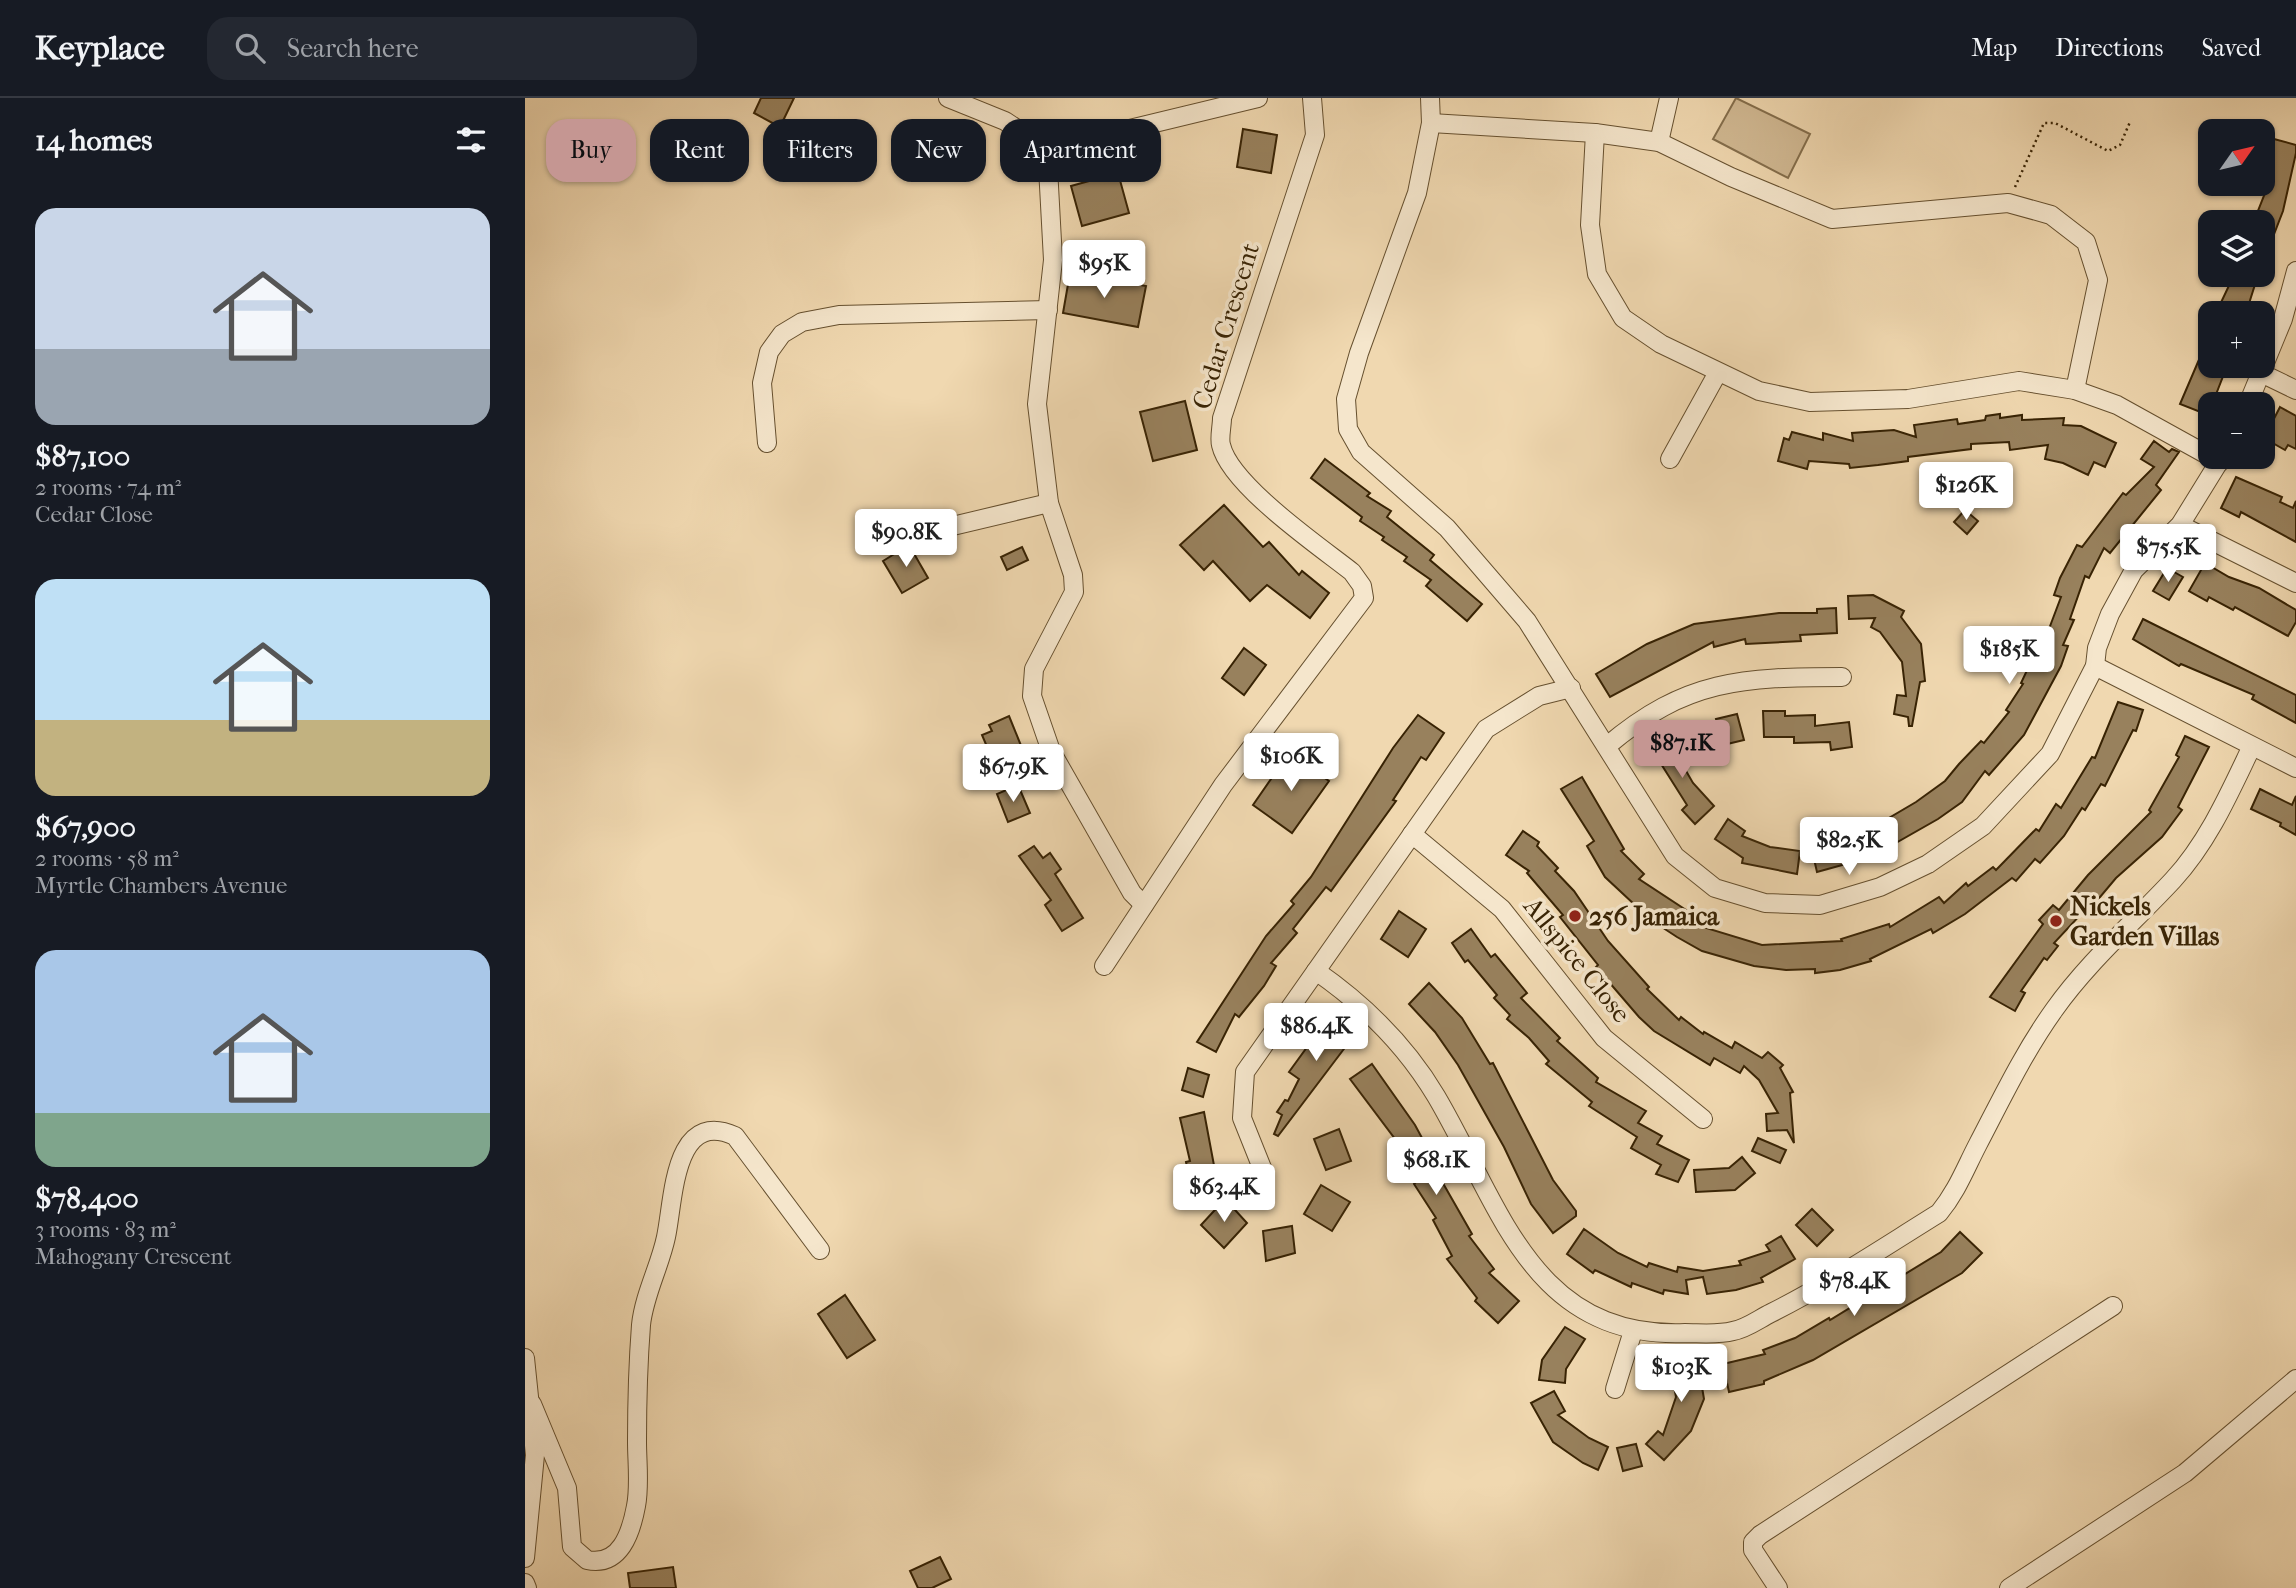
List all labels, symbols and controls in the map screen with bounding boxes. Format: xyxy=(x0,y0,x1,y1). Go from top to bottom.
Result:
search box xyxy=(207,17,697,80)
text: Keyplace xyxy=(35,29,165,68)
icon: search xyxy=(231,29,269,67)
text: Search here xyxy=(287,33,419,64)
text: Map xyxy=(1971,34,2017,62)
text: Directions xyxy=(2055,34,2163,62)
text: Saved xyxy=(2201,34,2261,62)
chip: Buy xyxy=(546,119,636,182)
chip: Rent xyxy=(650,119,749,182)
chip: Filters xyxy=(763,119,877,182)
chip: New xyxy=(891,119,986,182)
chip: Apartment xyxy=(1000,119,1161,182)
north arrow xyxy=(2198,119,2275,196)
map controls xyxy=(2198,119,2275,469)
icon: filters xyxy=(452,121,490,159)
text: 14 homes xyxy=(35,123,152,158)
button: layers xyxy=(2198,210,2275,287)
street label: Cedar Crescent xyxy=(1186,238,1266,413)
pin: $95K xyxy=(1063,240,1145,300)
text: $95K xyxy=(1078,249,1130,276)
icon: home xyxy=(200,253,326,379)
button: + xyxy=(2198,301,2275,378)
button: − xyxy=(2198,392,2275,469)
text: $87,100 xyxy=(35,439,130,474)
pin: $126K xyxy=(1917,462,2015,522)
text: $126K xyxy=(1935,471,1997,498)
text: 2 rooms · 74 m² xyxy=(35,474,181,501)
text: Cedar Close xyxy=(35,501,153,528)
pin: $90.8K xyxy=(849,510,963,569)
text: $90.8K xyxy=(871,518,941,545)
pin: $75.5K xyxy=(2111,524,2225,584)
text: $75.5K xyxy=(2136,533,2200,560)
icon: home xyxy=(200,624,326,750)
pin: $185K xyxy=(1960,626,2058,686)
text: $185K xyxy=(1979,635,2039,662)
pin: $87.1K xyxy=(1625,720,1739,780)
text: $87.1K xyxy=(1650,729,1714,756)
pin: $106K xyxy=(1242,734,1340,793)
text: $106K xyxy=(1260,742,1322,769)
pin: $67.9K xyxy=(956,744,1070,804)
text: $67.9K xyxy=(979,753,1047,780)
text: $67,900 xyxy=(35,810,136,845)
pin: $82.5K xyxy=(1792,818,1906,877)
text: $82.5K xyxy=(1816,826,1882,853)
text: 2 rooms · 58 m² xyxy=(35,845,179,872)
text: Myrtle Chambers Avenue xyxy=(35,872,287,899)
street label: Allspice Close xyxy=(1516,890,1637,1029)
place label: Nickels Garden Villas xyxy=(2070,891,2220,952)
place label: 256 Jamaica xyxy=(1589,901,1720,932)
marker: 256 Jamaica xyxy=(1567,908,1583,924)
marker: Nickels Garden Villas xyxy=(2048,913,2064,929)
icon: home xyxy=(200,995,326,1121)
pin: $86.4K xyxy=(1259,1004,1373,1063)
text: $86.4K xyxy=(1280,1012,1352,1039)
pin: $68.1K xyxy=(1379,1138,1493,1197)
text: $68.1K xyxy=(1403,1146,1469,1173)
pin: $63.4K xyxy=(1167,1164,1281,1224)
text: $63.4K xyxy=(1189,1173,1259,1200)
text: $78,400 xyxy=(35,1181,139,1216)
text: 3 rooms · 83 m² xyxy=(35,1216,176,1243)
text: Mahogany Crescent xyxy=(35,1243,232,1270)
pin: $78.4K xyxy=(1797,1258,1911,1318)
text: $78.4K xyxy=(1819,1267,1889,1294)
pin: $103K xyxy=(1632,1344,1730,1404)
text: $103K xyxy=(1651,1353,1711,1380)

